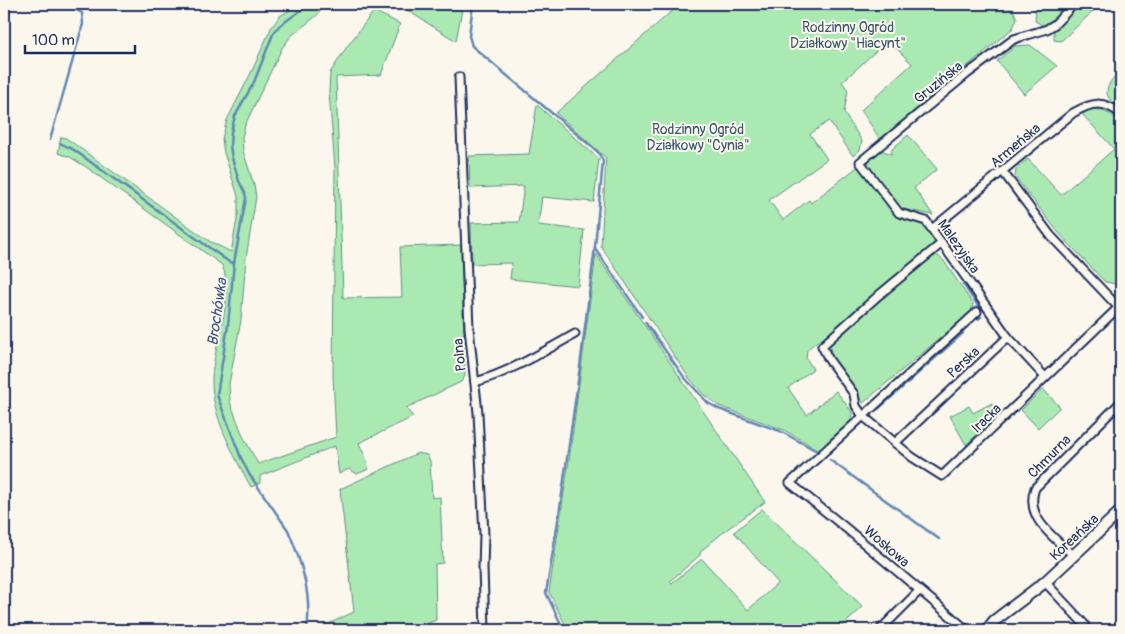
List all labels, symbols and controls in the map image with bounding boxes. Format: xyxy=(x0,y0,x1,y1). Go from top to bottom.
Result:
park label: Rodzinny Ogród Działkowy "Hiacynt" xyxy=(790,19,906,52)
scale bar xyxy=(25,22,135,54)
text: 100 m xyxy=(32,31,75,50)
street label: Gruzińska xyxy=(911,58,966,107)
street label: Armeńska xyxy=(987,120,1044,171)
park label: Rodzinny Ogród Działkowy "Cynia" xyxy=(646,121,750,154)
street label: Malezyjska xyxy=(934,216,983,277)
water label: Brochówka xyxy=(203,276,232,347)
street label: Polna xyxy=(449,338,470,372)
street label: Perska xyxy=(944,343,983,382)
street label: Iracka xyxy=(968,400,1005,437)
street label: Chmurna xyxy=(1024,431,1075,482)
street label: Koreańska xyxy=(1046,510,1102,564)
street label: Woskowa xyxy=(860,522,913,571)

